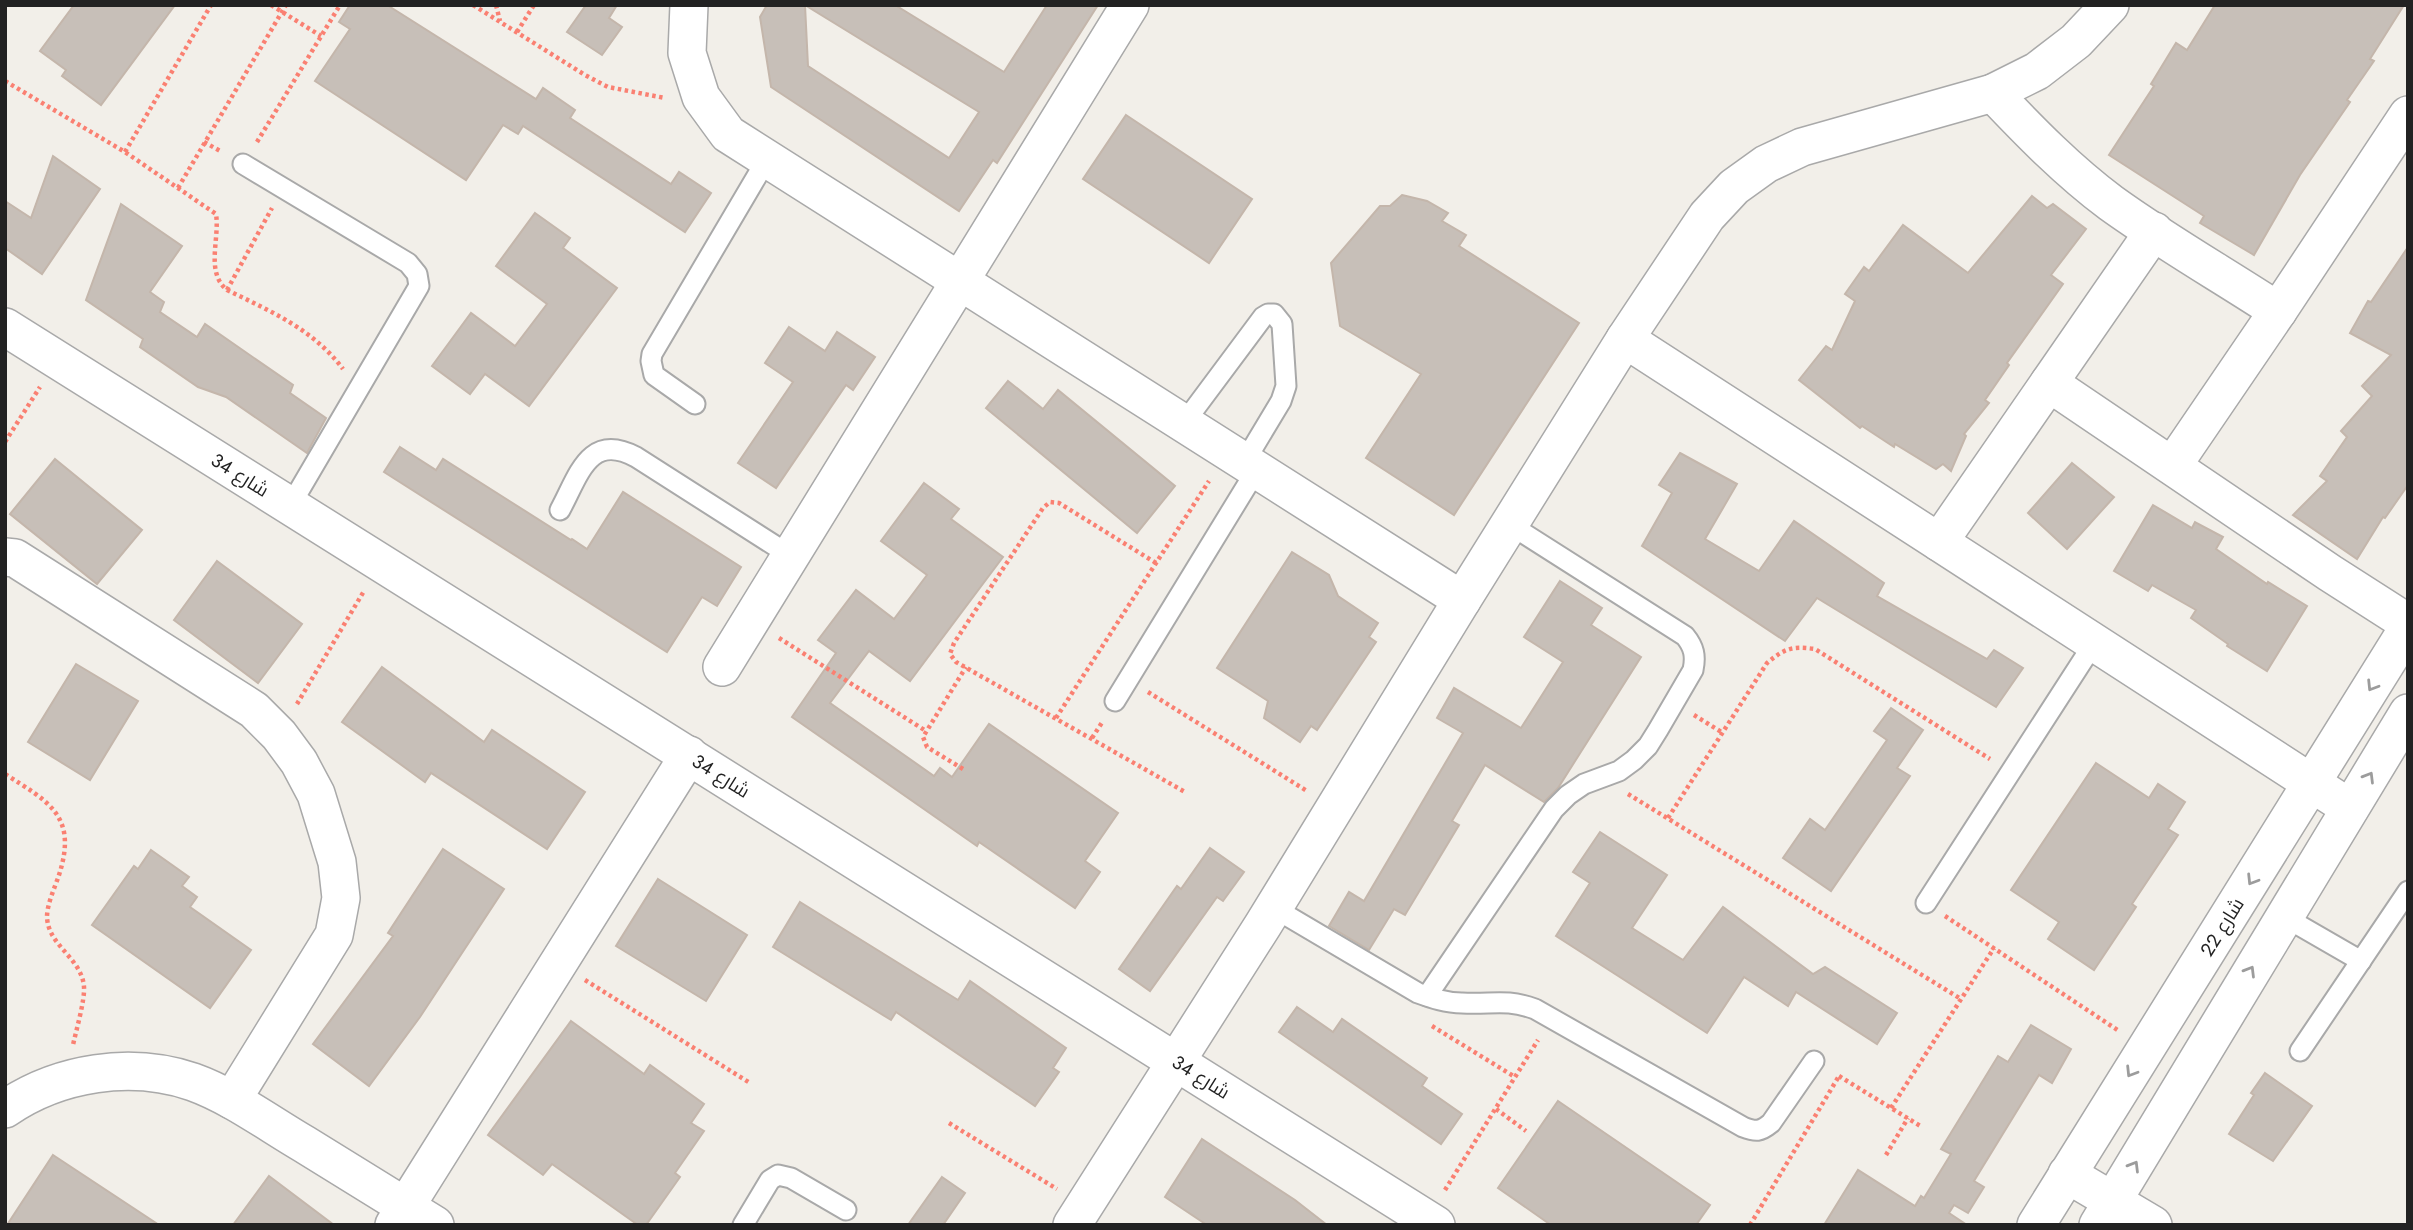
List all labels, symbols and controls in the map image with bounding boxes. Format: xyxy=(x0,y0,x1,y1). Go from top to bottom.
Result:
street label: شارع 34 xyxy=(206,447,274,503)
one-way arrow xyxy=(2367,679,2380,692)
street label: شارع 34 xyxy=(687,748,755,804)
one-way arrow xyxy=(2360,771,2373,784)
one-way arrow xyxy=(2247,872,2260,885)
street label: شارع 22 xyxy=(2194,893,2250,961)
one-way arrow xyxy=(2242,966,2255,979)
street label: شارع 34 xyxy=(1167,1049,1235,1105)
one-way arrow xyxy=(2127,1065,2140,1078)
one-way arrow xyxy=(2125,1161,2138,1174)

